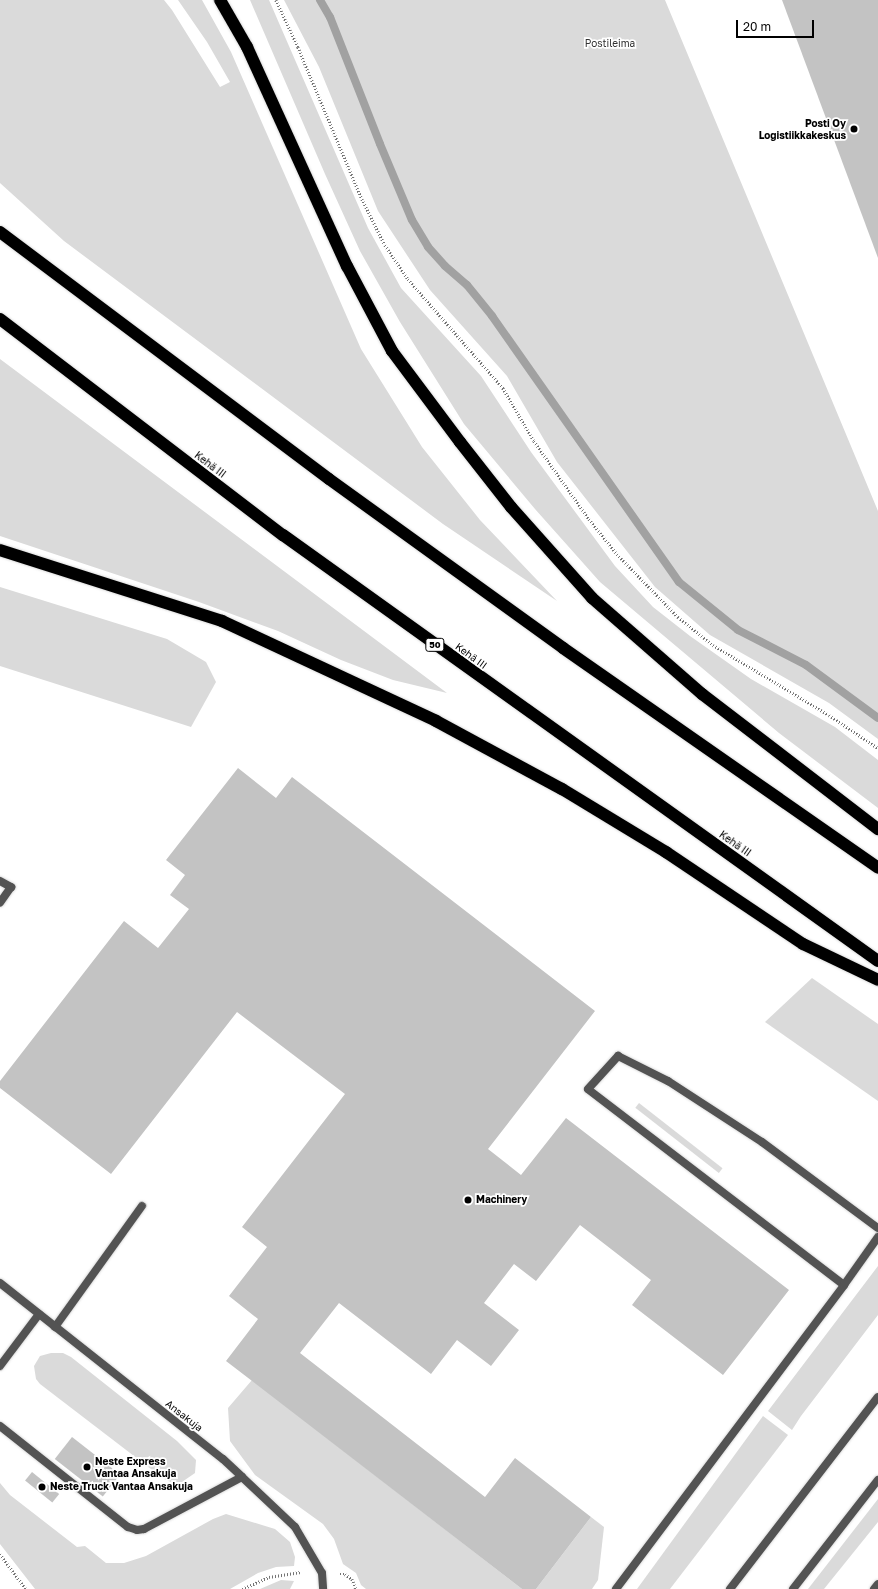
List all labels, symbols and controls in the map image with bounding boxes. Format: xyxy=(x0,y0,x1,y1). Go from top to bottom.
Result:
scale bar xyxy=(738,12,816,38)
text: 20 m xyxy=(743,19,771,34)
park label: Postileima xyxy=(585,38,635,50)
place label: Posti Oy Logistiikkakeskus xyxy=(759,117,846,140)
marker: Posti Oy Logistiikkakeskus xyxy=(849,124,859,134)
street label: Kehä III xyxy=(192,449,228,481)
road number: 50 xyxy=(425,638,445,652)
street label: Kehä III xyxy=(453,641,489,671)
street label: Kehä III xyxy=(717,829,753,859)
place label: Machinery xyxy=(476,1194,527,1206)
marker: Machinery xyxy=(463,1195,473,1205)
street label: Ansakuja xyxy=(163,1398,205,1434)
place label: Neste Express Vantaa Ansakuja xyxy=(95,1455,176,1478)
marker: Neste Express Vantaa Ansakuja xyxy=(82,1462,92,1472)
place label: Neste Truck Vantaa Ansakuja xyxy=(50,1481,193,1493)
marker: Neste Truck Vantaa Ansakuja xyxy=(37,1482,47,1492)

